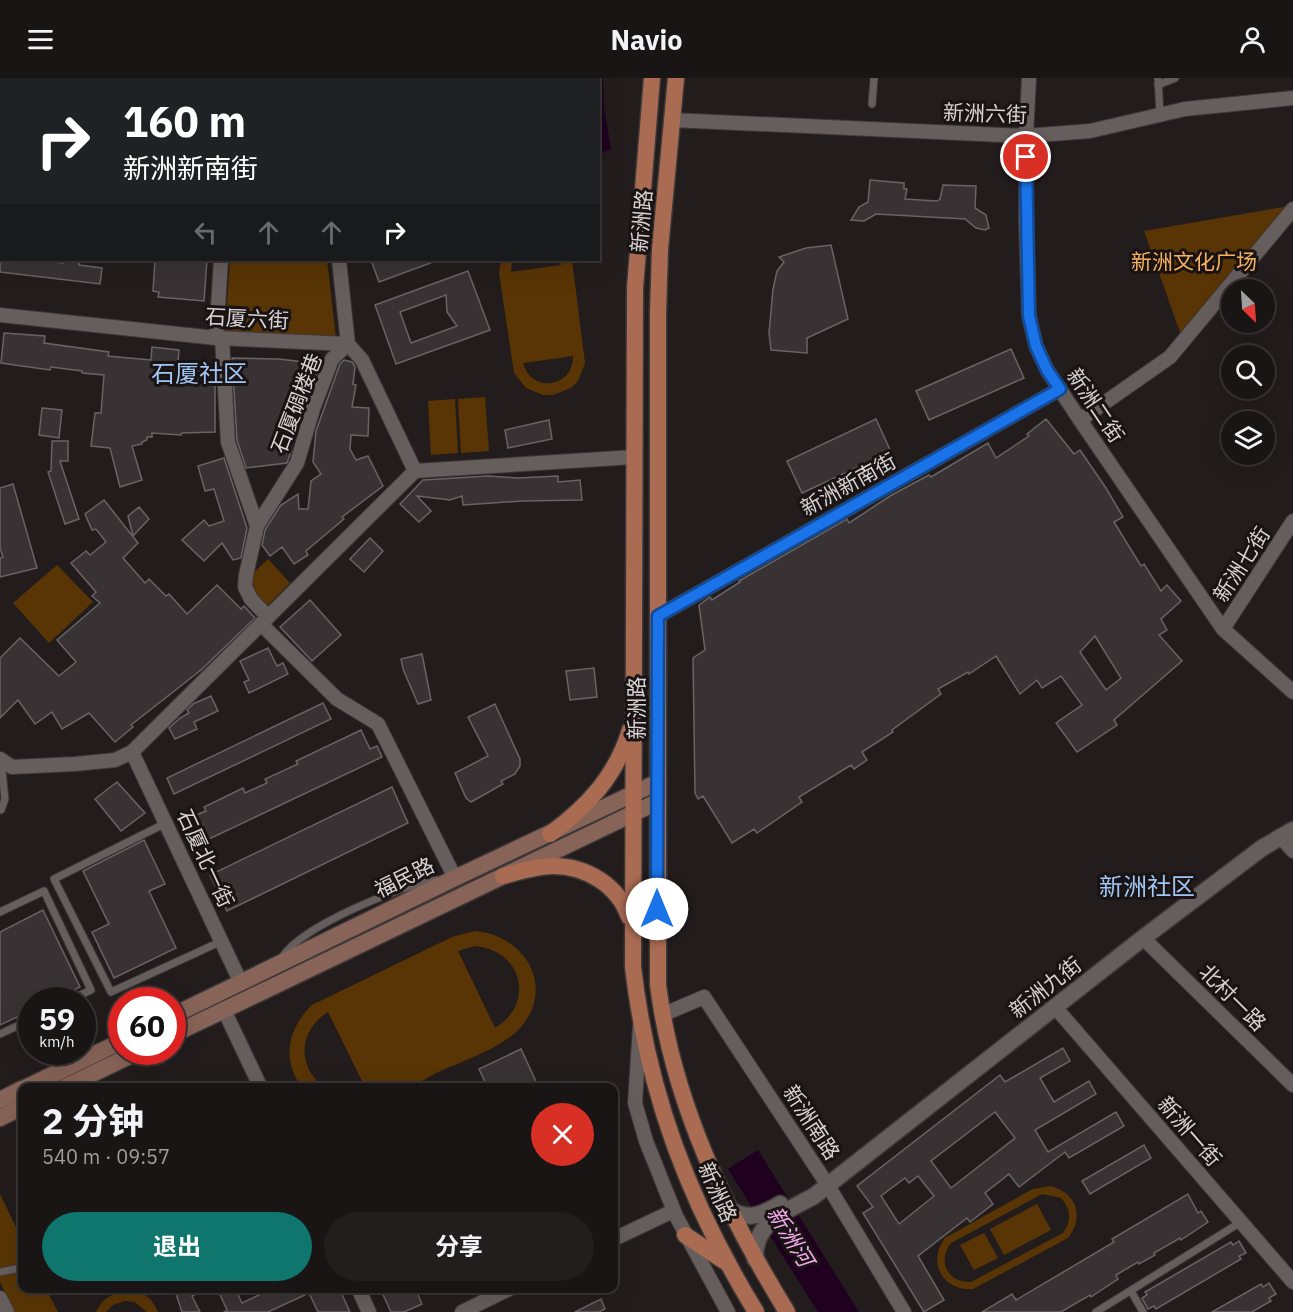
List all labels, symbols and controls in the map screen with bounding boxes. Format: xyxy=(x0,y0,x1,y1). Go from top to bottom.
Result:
text: Navio xyxy=(610,22,683,57)
icon: menu xyxy=(24,23,57,56)
icon: person xyxy=(1236,23,1269,56)
text: 160 m xyxy=(123,94,246,149)
street label: 新洲六街 xyxy=(943,98,1027,128)
icon: right xyxy=(24,102,102,180)
pin xyxy=(1000,131,1051,182)
icon: arrive xyxy=(1009,140,1042,173)
text: 新洲新南街 xyxy=(123,150,258,185)
street label: 新洲路 xyxy=(624,188,658,254)
icon: left xyxy=(189,216,222,249)
icon: ahead xyxy=(252,216,285,249)
icon: ahead xyxy=(315,216,348,249)
icon: right xyxy=(378,216,411,249)
park label: 新洲文化广场 xyxy=(1131,247,1257,275)
north arrow xyxy=(1221,279,1275,333)
map controls xyxy=(1221,279,1275,465)
street label: 石厦六街 xyxy=(204,302,290,334)
button: search xyxy=(1221,345,1275,399)
street label: 石厦碉楼巷 xyxy=(264,349,328,457)
district label: 石厦社区 xyxy=(151,357,247,389)
street label: 新洲二街 xyxy=(1061,362,1131,448)
button: layers xyxy=(1221,411,1275,465)
street label: 新洲新南街 xyxy=(795,446,901,522)
street label: 新洲七街 xyxy=(1206,521,1276,607)
street label: 新洲路 xyxy=(622,677,650,740)
street label: 石厦北一街 xyxy=(171,805,241,911)
street label: 福民路 xyxy=(370,851,438,903)
district label: 新洲社区 xyxy=(1099,870,1195,902)
position arrow xyxy=(625,877,689,941)
street label: 新洲九街 xyxy=(1003,950,1087,1024)
street label: 北村一路 xyxy=(1193,957,1273,1037)
speed limit sign: 60 xyxy=(108,987,186,1065)
text: 59 xyxy=(39,999,75,1038)
text: km/h xyxy=(39,1032,75,1051)
street label: 新洲南路 xyxy=(777,1079,847,1165)
street label: 新洲一街 xyxy=(1152,1090,1228,1172)
text: 2 分钟 xyxy=(42,1097,144,1144)
button: close xyxy=(531,1103,594,1166)
text: 540 m · 09:57 xyxy=(42,1143,170,1170)
street label: 新洲路 xyxy=(692,1158,744,1226)
water label: 新洲河 xyxy=(761,1200,823,1275)
button: 退出 xyxy=(42,1212,312,1281)
button: 分享 xyxy=(324,1212,594,1281)

